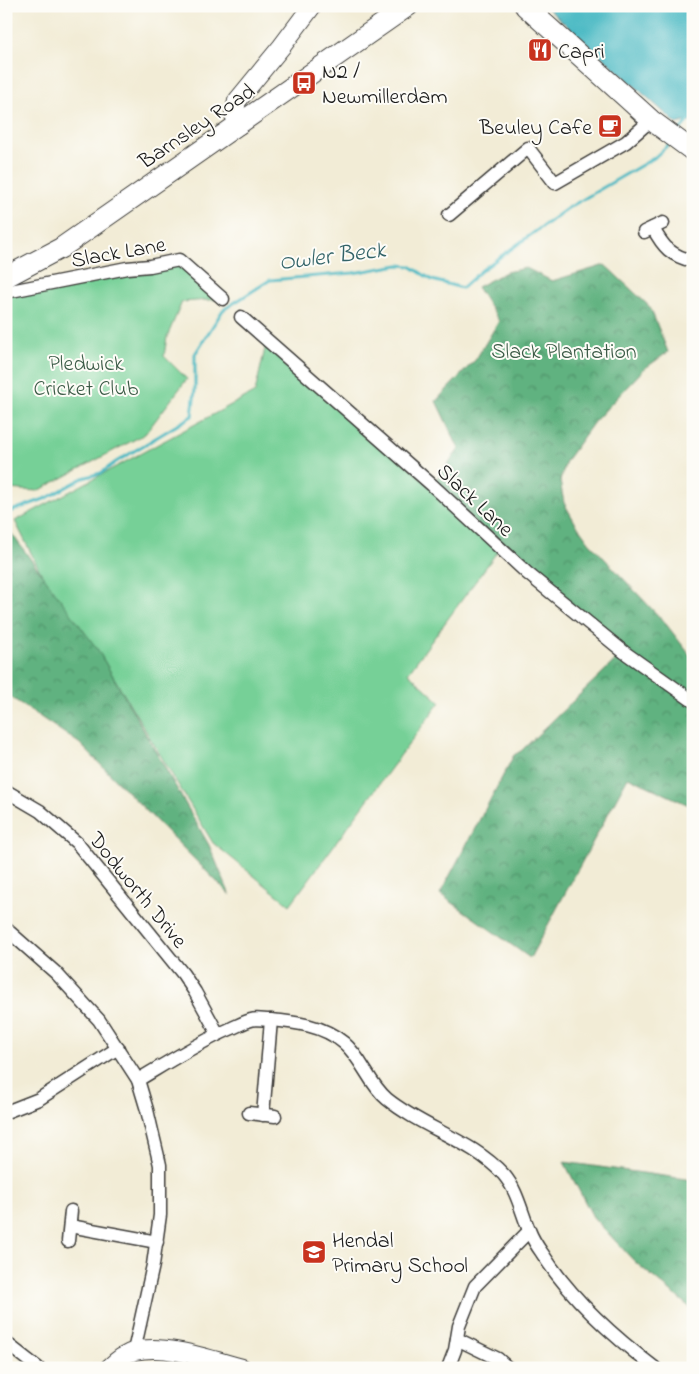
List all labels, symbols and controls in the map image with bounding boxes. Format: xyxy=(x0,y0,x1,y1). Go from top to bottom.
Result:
restaurant icon: Capri xyxy=(527,37,553,63)
place label: Capri xyxy=(558,37,605,69)
place label: N2 / Newmillerdam xyxy=(322,57,448,114)
bus stop icon: N2 / Newmillerdam xyxy=(291,70,317,96)
street label: Barnsley Road xyxy=(132,77,263,180)
place label: Beuley Cafe xyxy=(479,113,592,146)
cafe icon: Beuley Cafe xyxy=(597,113,623,139)
street label: Slack Lane xyxy=(69,230,168,278)
water label: Owler Beck xyxy=(277,233,389,281)
park label: Slack Plantation xyxy=(491,337,637,369)
park label: Pledwick Cricket Club xyxy=(34,349,139,406)
street label: Slack Lane xyxy=(428,457,520,545)
street label: Dodworth Drive xyxy=(79,825,194,956)
place label: Hendal Primary School xyxy=(332,1226,468,1284)
school or university icon: Hendal Primary School xyxy=(301,1239,327,1265)

